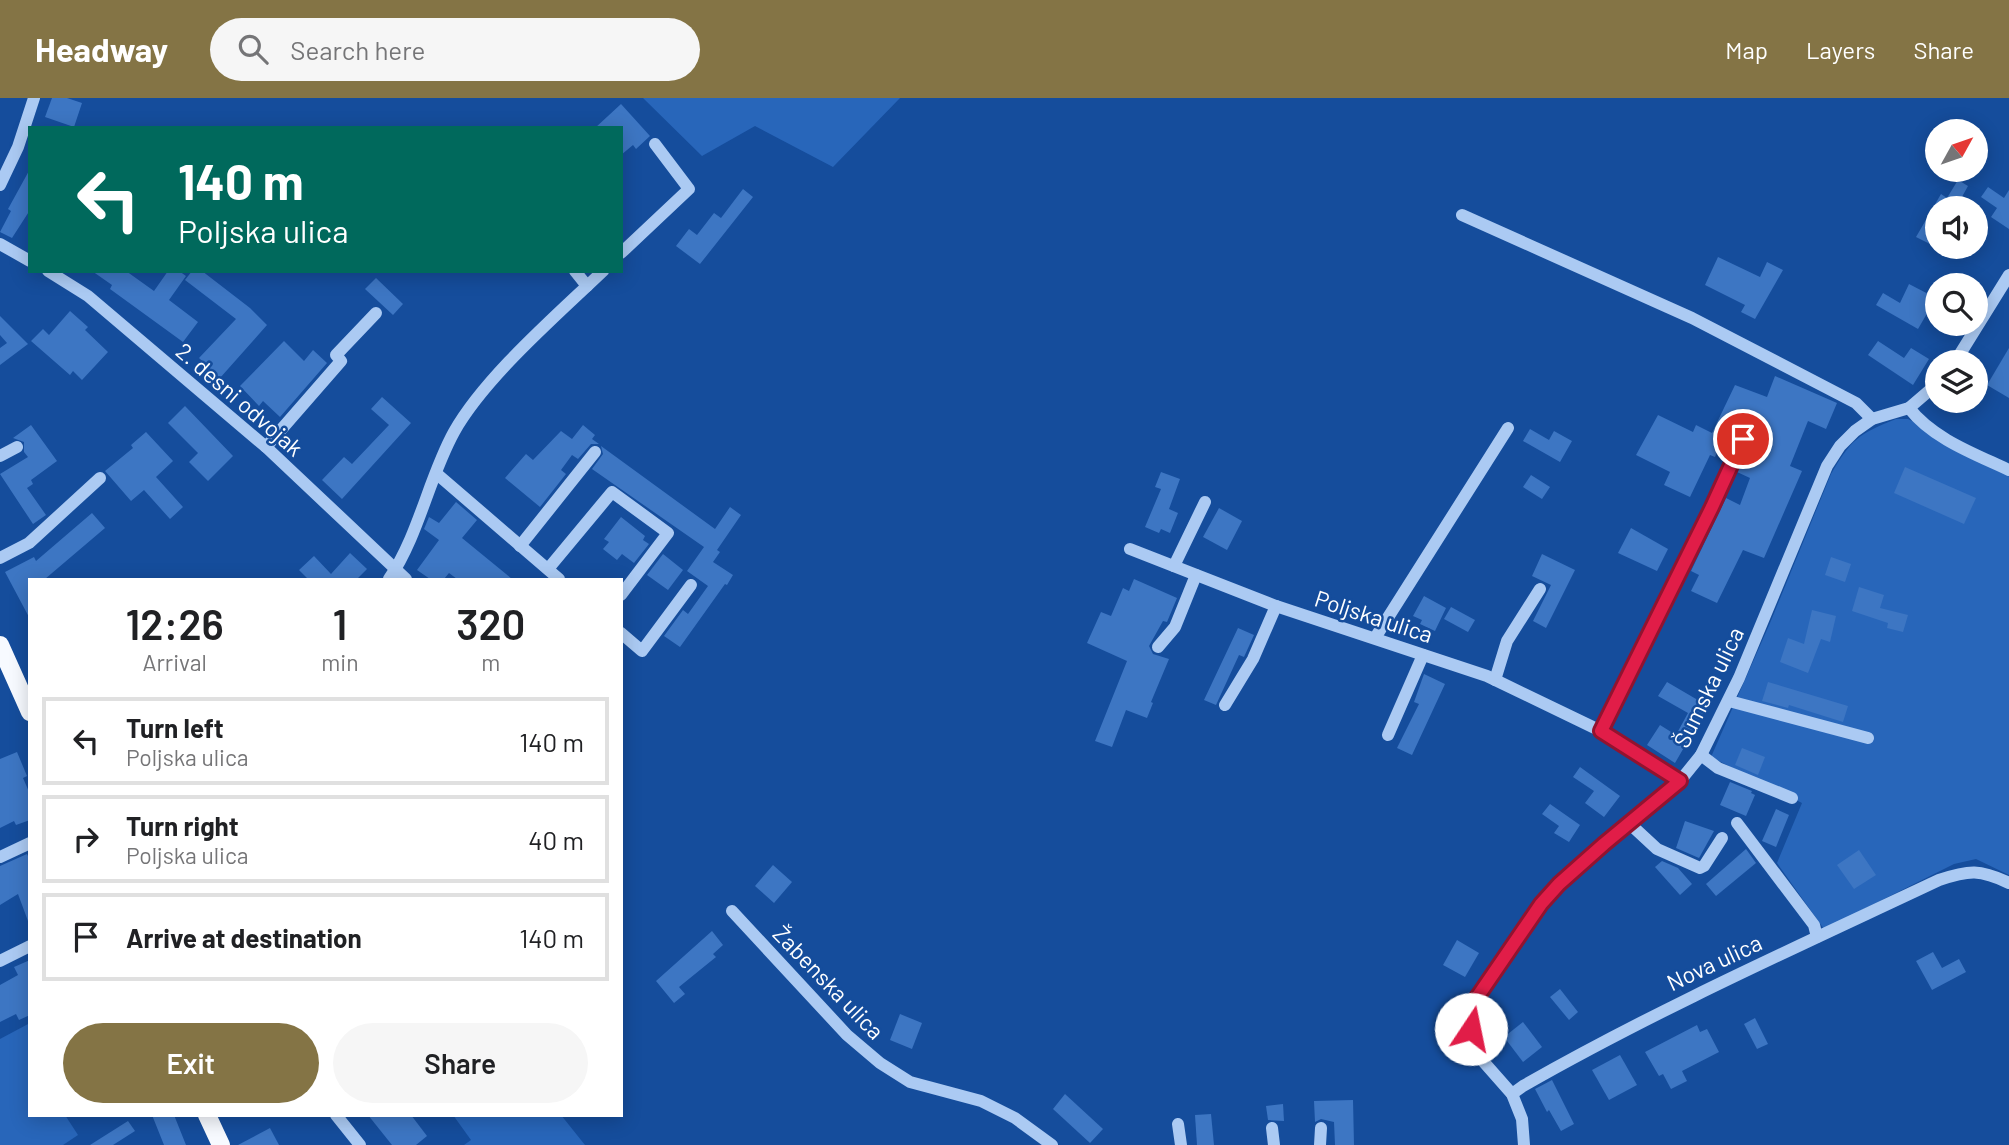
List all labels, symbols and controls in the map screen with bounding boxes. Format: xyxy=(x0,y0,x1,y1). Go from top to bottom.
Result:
search box xyxy=(210,18,700,81)
text: Headway xyxy=(35,29,168,69)
icon: search xyxy=(234,30,272,68)
text: Search here xyxy=(290,34,425,65)
text: Map xyxy=(1725,35,1768,64)
text: Layers xyxy=(1806,35,1875,64)
text: Share xyxy=(1913,35,1974,64)
north arrow xyxy=(1925,119,1988,182)
map controls xyxy=(1925,119,1988,413)
text: 140 m xyxy=(178,151,304,210)
icon: left xyxy=(63,154,154,245)
button: sound xyxy=(1925,196,1988,259)
text: Poljska ulica xyxy=(178,211,349,249)
button: search xyxy=(1925,273,1988,336)
street label: 2. desni odvojak xyxy=(171,336,309,462)
button: layers xyxy=(1925,350,1988,413)
pin xyxy=(1713,409,1773,469)
icon: arrive xyxy=(1724,420,1762,458)
street label: Poljska ulica xyxy=(1311,584,1437,648)
text: 12:26 xyxy=(126,598,224,648)
text: 1 xyxy=(333,598,347,648)
text: 320 xyxy=(456,598,525,648)
street label: Šumska ulica xyxy=(1667,622,1749,752)
text: Arrival xyxy=(143,648,207,676)
text: min xyxy=(321,648,359,676)
text: m xyxy=(481,648,500,676)
text: Turn left xyxy=(126,712,224,743)
icon: left xyxy=(67,722,105,760)
text: 140 m xyxy=(519,726,584,757)
text: Poljska ulica xyxy=(126,743,249,771)
text: Turn right xyxy=(126,810,239,841)
icon: right xyxy=(67,820,105,858)
text: 40 m xyxy=(528,824,584,855)
text: Poljska ulica xyxy=(126,841,249,869)
icon: arrive xyxy=(67,918,105,956)
street label: Žabenska ulica xyxy=(768,919,890,1045)
text: Arrive at destination xyxy=(126,922,362,953)
text: 140 m xyxy=(519,922,584,953)
street label: Nova ulica xyxy=(1662,928,1766,996)
position arrow xyxy=(1434,992,1508,1066)
button: Exit xyxy=(63,1023,319,1103)
button: Share xyxy=(333,1023,588,1103)

